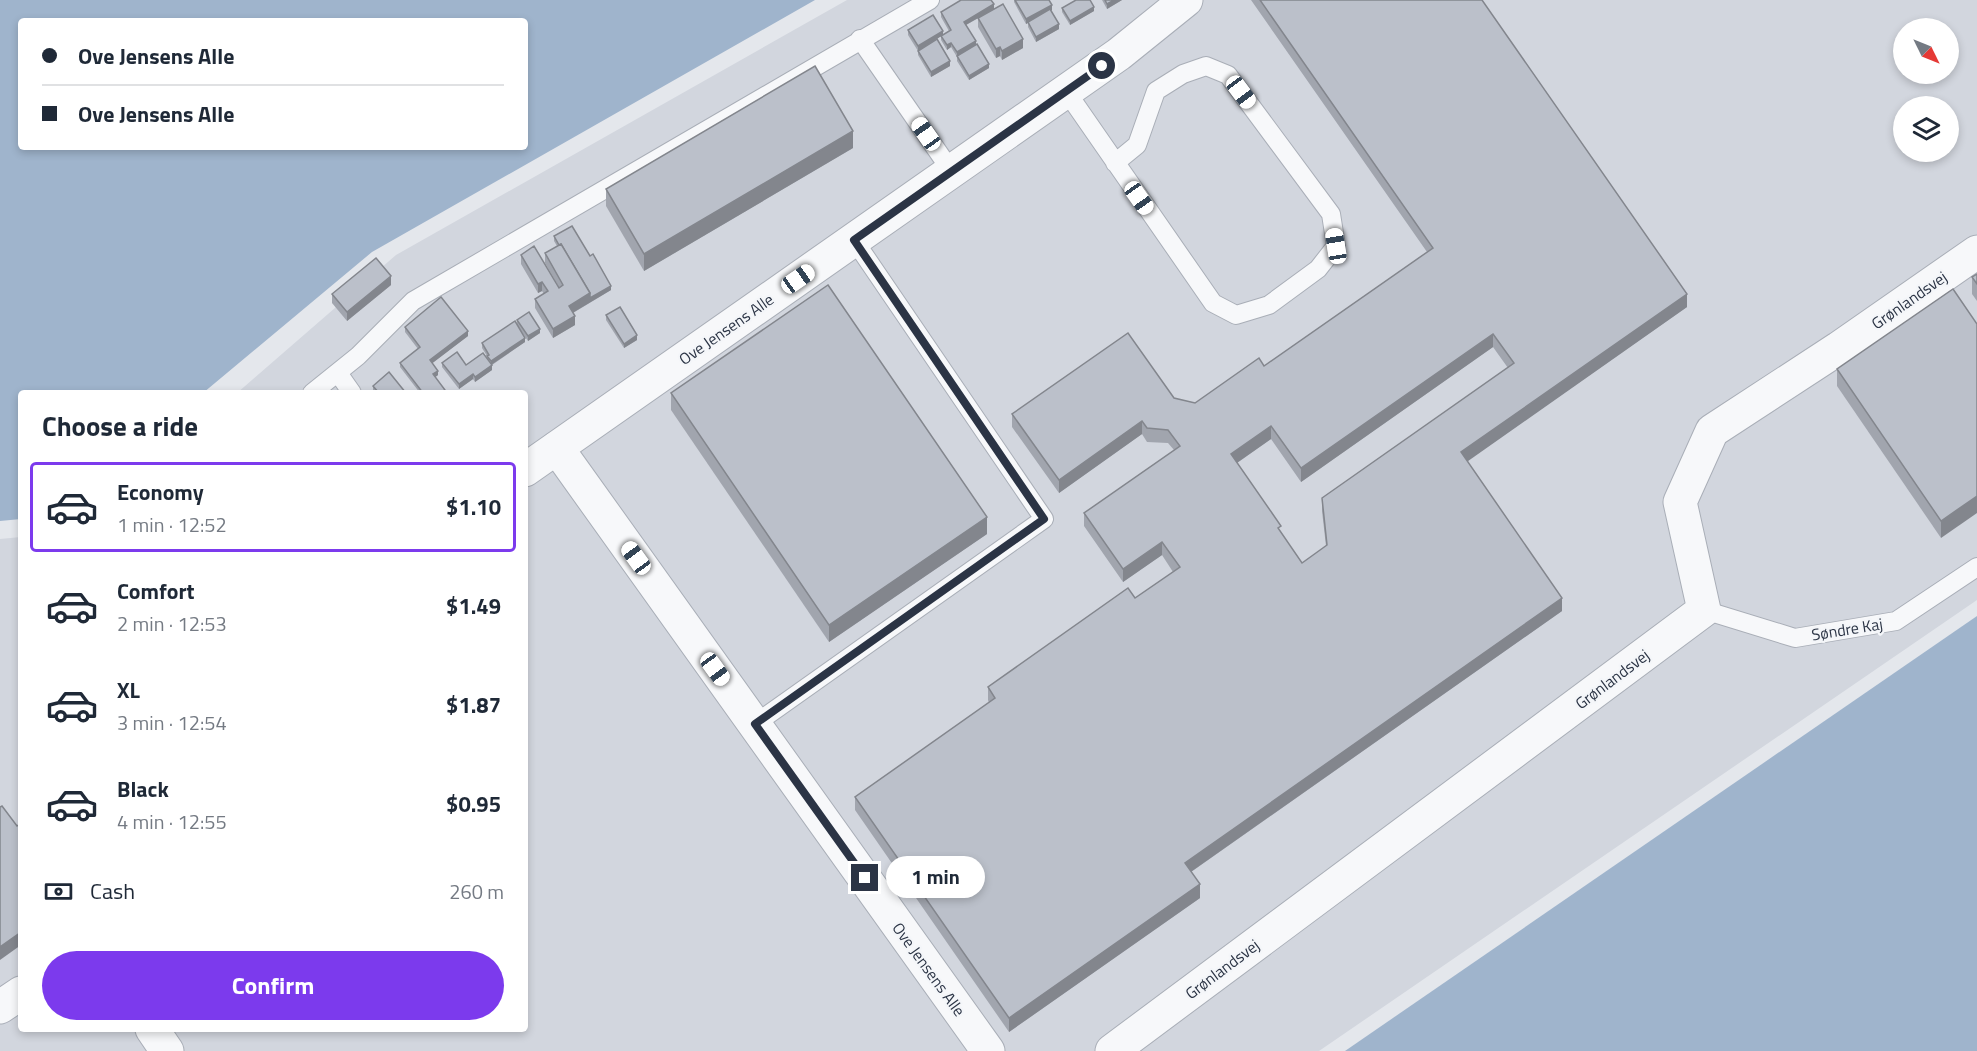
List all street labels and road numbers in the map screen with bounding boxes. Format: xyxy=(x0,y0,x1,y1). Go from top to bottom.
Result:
street label: Grønlandsvej xyxy=(1866,265,1952,335)
street label: Ove Jensens Alle xyxy=(674,287,778,371)
street label: Søndre Kaj xyxy=(1810,612,1884,646)
street label: Grønlandsvej xyxy=(1570,643,1654,715)
street label: Ove Jensens Alle xyxy=(887,917,971,1021)
street label: Grønlandsvej xyxy=(1180,933,1264,1005)

